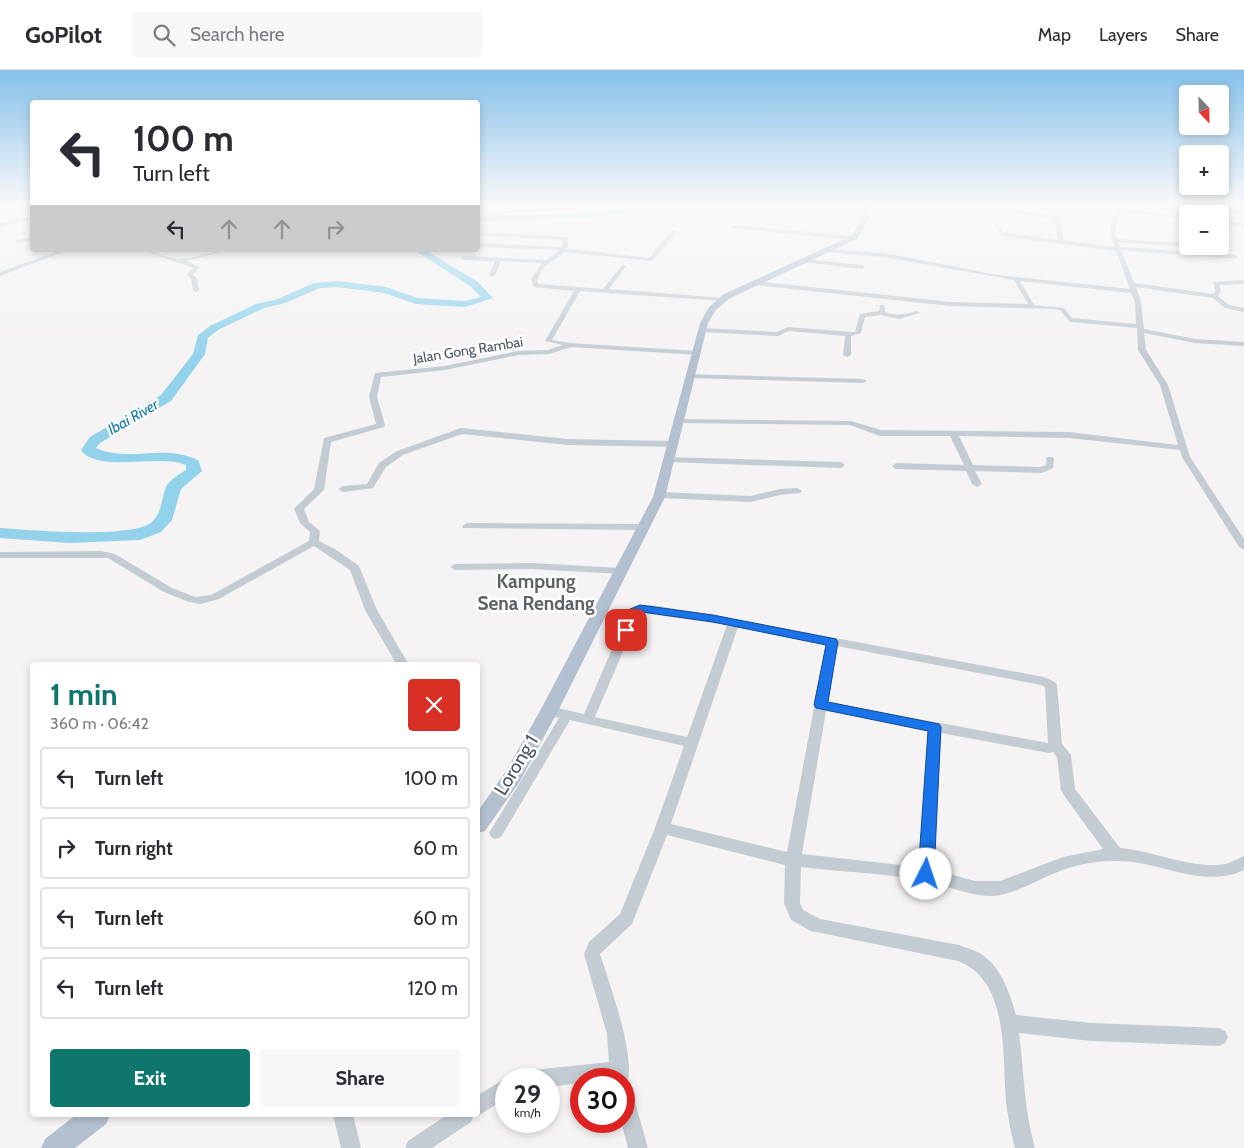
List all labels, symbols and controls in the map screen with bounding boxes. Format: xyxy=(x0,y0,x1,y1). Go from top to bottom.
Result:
search box xyxy=(132,12,482,57)
text: GoPilot xyxy=(25,20,102,49)
icon: search xyxy=(150,21,178,49)
text: Search here xyxy=(190,23,284,46)
text: Map xyxy=(1038,24,1071,46)
text: Layers xyxy=(1099,24,1148,46)
text: Share xyxy=(1176,24,1219,46)
north arrow xyxy=(1179,85,1229,135)
map controls xyxy=(1179,85,1229,255)
text: 100 m xyxy=(133,117,234,160)
icon: left xyxy=(50,120,115,185)
button: + xyxy=(1179,145,1229,195)
text: Turn left xyxy=(133,160,210,187)
button: − xyxy=(1179,205,1229,255)
icon: left xyxy=(162,215,190,243)
icon: ahead xyxy=(215,215,243,243)
icon: ahead xyxy=(268,215,296,243)
icon: right xyxy=(321,215,349,243)
street label: Jalan Gong Rambai xyxy=(411,332,524,368)
water label: Ibai River xyxy=(105,395,163,439)
district label: Kampung Sena Rendang xyxy=(477,570,595,615)
pin xyxy=(605,609,647,651)
icon: arrive xyxy=(612,616,640,644)
text: 1 min xyxy=(50,676,118,713)
button: close xyxy=(408,679,460,731)
text: 360 m · 06:42 xyxy=(50,714,149,733)
street label: Lorong 1 xyxy=(489,731,543,799)
icon: left xyxy=(52,764,80,792)
text: Turn left xyxy=(95,767,163,790)
text: 100 m xyxy=(404,767,458,790)
icon: right xyxy=(52,834,80,862)
text: Turn right xyxy=(95,837,173,860)
text: 60 m xyxy=(413,837,458,860)
position arrow xyxy=(899,847,951,899)
icon: left xyxy=(52,904,80,932)
text: Turn left xyxy=(95,907,163,930)
text: 60 m xyxy=(413,907,458,930)
icon: left xyxy=(52,974,80,1002)
text: Turn left xyxy=(95,977,163,1000)
text: 120 m xyxy=(408,977,458,1000)
button: Exit xyxy=(50,1049,250,1107)
button: Share xyxy=(260,1049,460,1107)
speed limit sign: 30 xyxy=(570,1068,635,1133)
text: 29 xyxy=(514,1079,541,1109)
text: km/h xyxy=(514,1105,541,1120)

